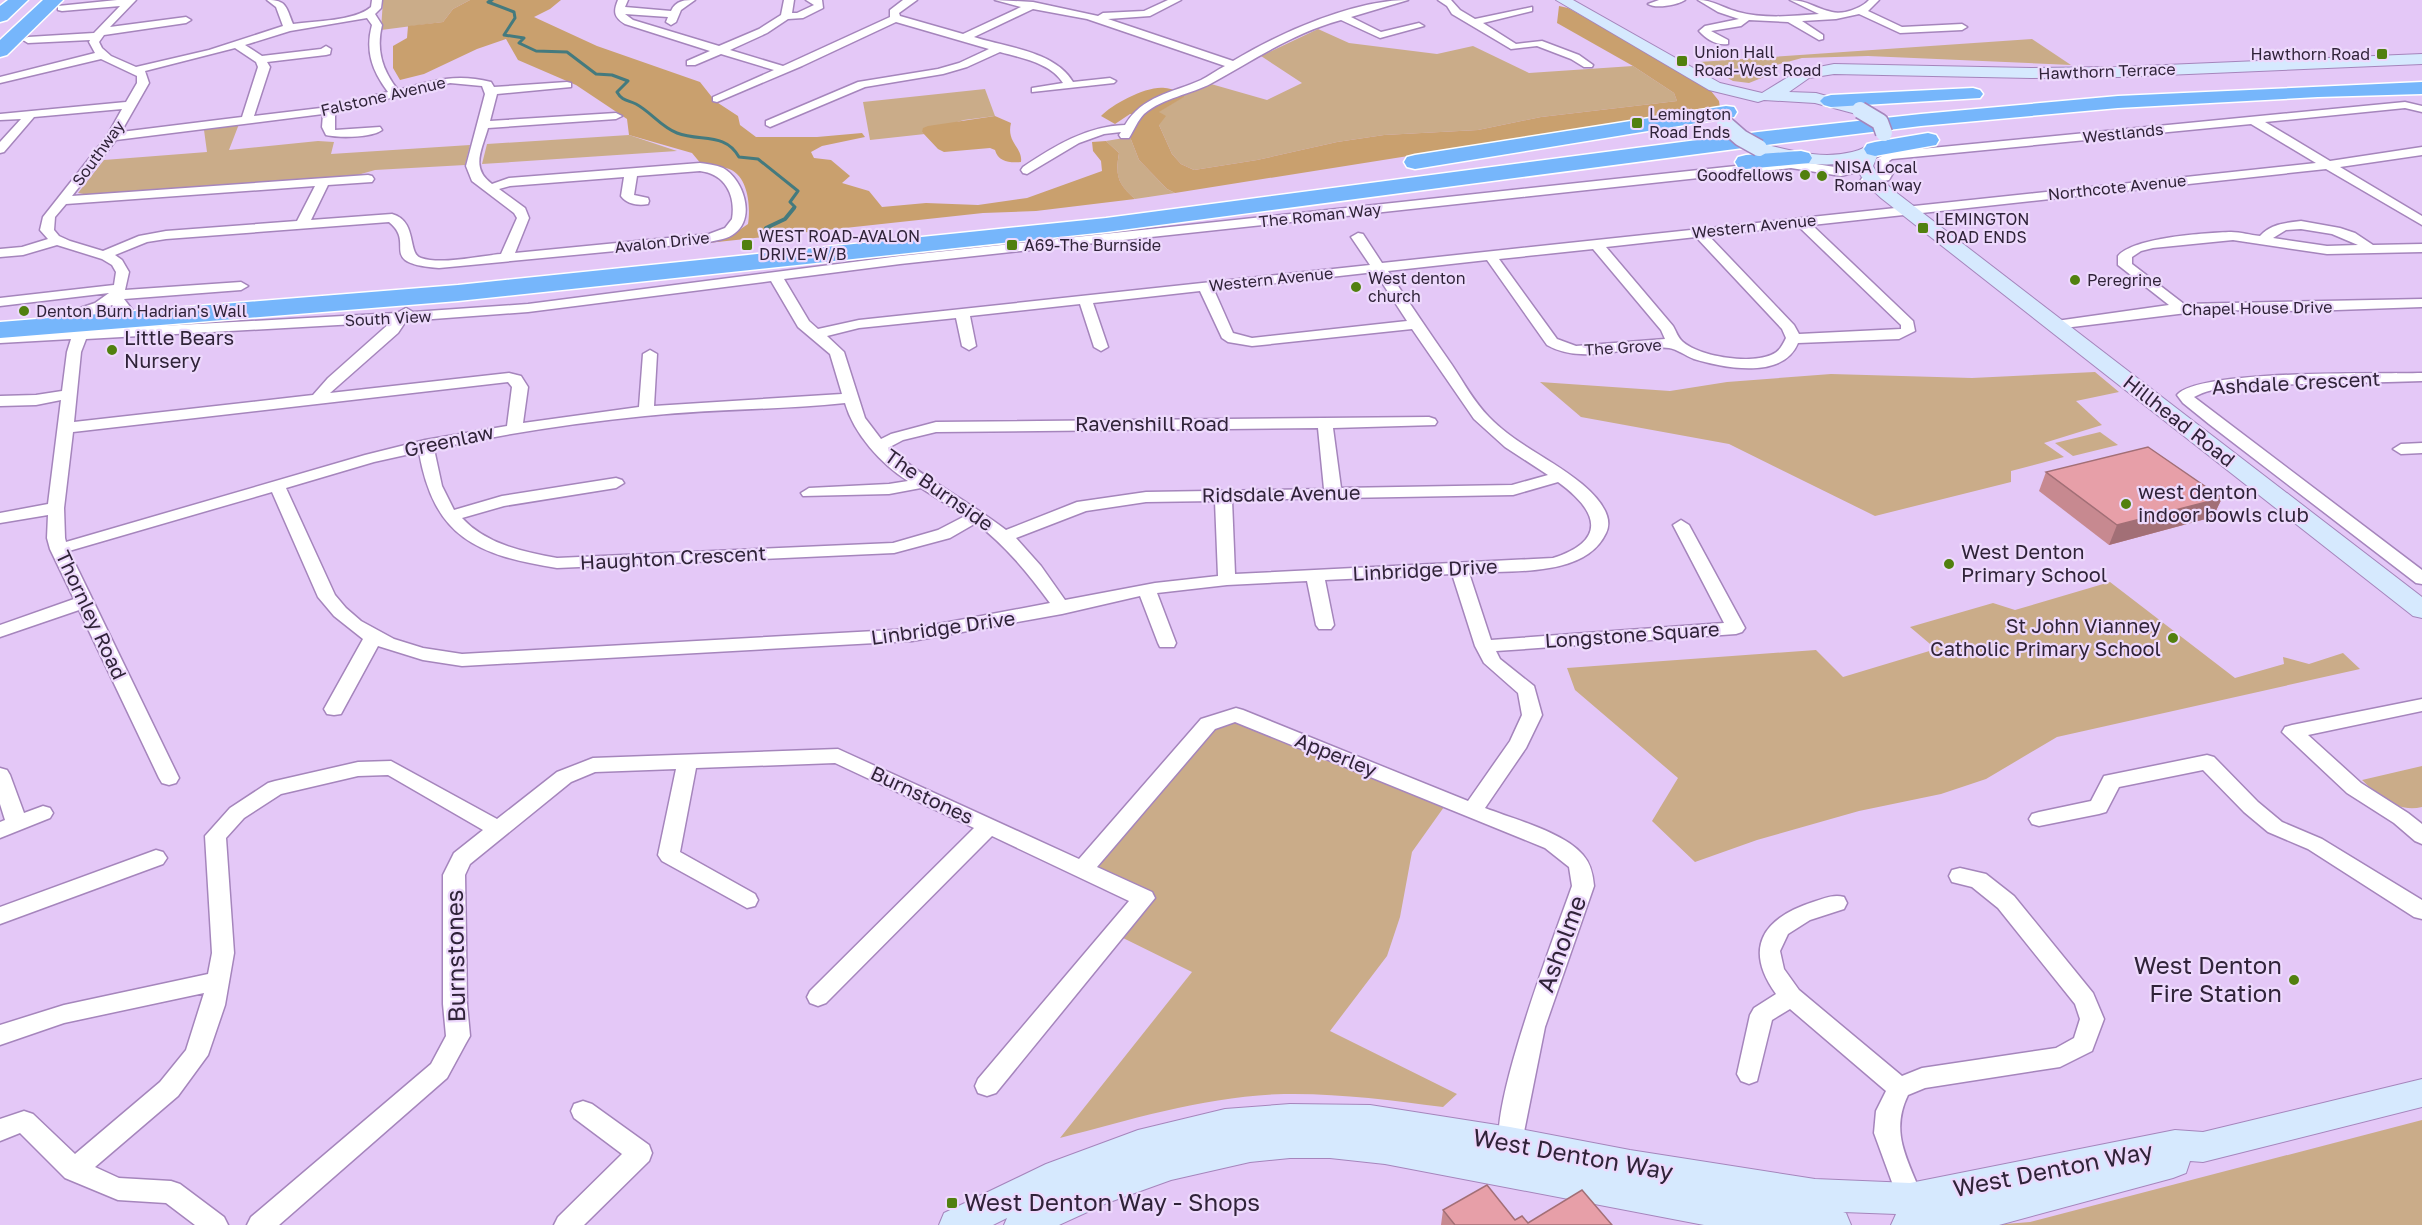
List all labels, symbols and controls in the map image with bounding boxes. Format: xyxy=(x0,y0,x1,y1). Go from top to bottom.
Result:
place label: Union Hall Road-West Road xyxy=(1694,42,1821,80)
place label: Hawthorn Road xyxy=(2251,44,2370,64)
marker: Hawthorn Road xyxy=(2375,47,2389,61)
marker: Union Hall Road-West Road xyxy=(1675,54,1689,68)
street label: Hawthorn Terrace xyxy=(2038,59,2176,83)
street label: Falstone Avenue xyxy=(319,72,447,120)
place label: Lemington Road Ends xyxy=(1649,104,1731,142)
street label: Southway xyxy=(68,116,128,190)
marker: Lemington Road Ends xyxy=(1630,116,1644,130)
street label: Westlands xyxy=(2082,119,2164,147)
place label: NISA Local Roman way xyxy=(1834,157,1922,195)
place label: Goodfellows xyxy=(1697,165,1793,185)
marker: Goodfellows xyxy=(1798,168,1812,182)
marker: NISA Local Roman way xyxy=(1815,169,1829,183)
street label: Northcote Avenue xyxy=(2047,170,2187,204)
street label: The Roman Way xyxy=(1258,199,1382,231)
place label: LEMINGTON ROAD ENDS xyxy=(1935,209,2029,247)
street label: Western Avenue xyxy=(1691,210,1817,242)
marker: LEMINGTON ROAD ENDS xyxy=(1916,221,1930,235)
place label: WEST ROAD-AVALON DRIVE-W/B xyxy=(759,226,920,264)
street label: Avalon Drive xyxy=(614,227,710,257)
place label: A69-The Burnside xyxy=(1024,235,1161,255)
marker: WEST ROAD-AVALON DRIVE-W/B xyxy=(740,238,754,252)
marker: A69-The Burnside xyxy=(1005,238,1019,252)
street label: Western Avenue xyxy=(1208,263,1334,295)
place label: West denton church xyxy=(1368,268,1466,306)
place label: Peregrine xyxy=(2087,270,2161,290)
marker: Peregrine xyxy=(2068,273,2082,287)
marker: West denton church xyxy=(1349,280,1363,294)
street label: Chapel House Drive xyxy=(2181,297,2333,319)
place label: Denton Burn Hadrian's Wall xyxy=(36,301,247,321)
marker: Denton Burn Hadrian's Wall xyxy=(17,304,31,318)
street label: South View xyxy=(344,306,432,330)
place label: Little Bears Nursery xyxy=(124,325,234,372)
street label: The Grove xyxy=(1584,334,1662,360)
marker: Little Bears Nursery xyxy=(105,343,119,357)
street label: Ashdale Crescent xyxy=(2211,366,2381,398)
street label: Hillhead Road xyxy=(2119,369,2240,471)
street label: Ravenshill Road xyxy=(1075,411,1229,435)
street label: Greenlaw xyxy=(402,419,496,461)
street label: The Burnside xyxy=(881,443,998,535)
place label: west denton indoor bowls club xyxy=(2138,479,2309,526)
street label: Ridsdale Avenue xyxy=(1201,480,1361,506)
marker: west denton indoor bowls club xyxy=(2119,497,2133,511)
place label: West Denton Primary School xyxy=(1961,539,2107,586)
street label: Haughton Crescent xyxy=(579,540,767,574)
street label: Thornley Road xyxy=(52,546,132,683)
street label: Linbridge Drive xyxy=(1352,553,1498,585)
marker: West Denton Primary School xyxy=(1942,557,1956,571)
street label: Linbridge Drive xyxy=(869,605,1016,649)
place label: St John Vianney Catholic Primary School xyxy=(1930,613,2161,660)
street label: Longstone Square xyxy=(1544,616,1720,652)
marker: St John Vianney Catholic Primary School xyxy=(2166,631,2180,645)
street label: Apperley xyxy=(1292,727,1381,781)
street label: Burnstones xyxy=(867,760,978,828)
street label: Burnstones xyxy=(439,889,470,1023)
street label: Asholme xyxy=(1530,891,1591,996)
place label: West Denton Fire Station xyxy=(2134,950,2282,1007)
marker: West Denton Fire Station xyxy=(2287,973,2301,987)
street label: West Denton Way xyxy=(1471,1122,1676,1185)
street label: West Denton Way xyxy=(1950,1135,2155,1202)
place label: West Denton Way - Shops xyxy=(964,1187,1260,1216)
marker: West Denton Way - Shops xyxy=(945,1196,959,1210)

